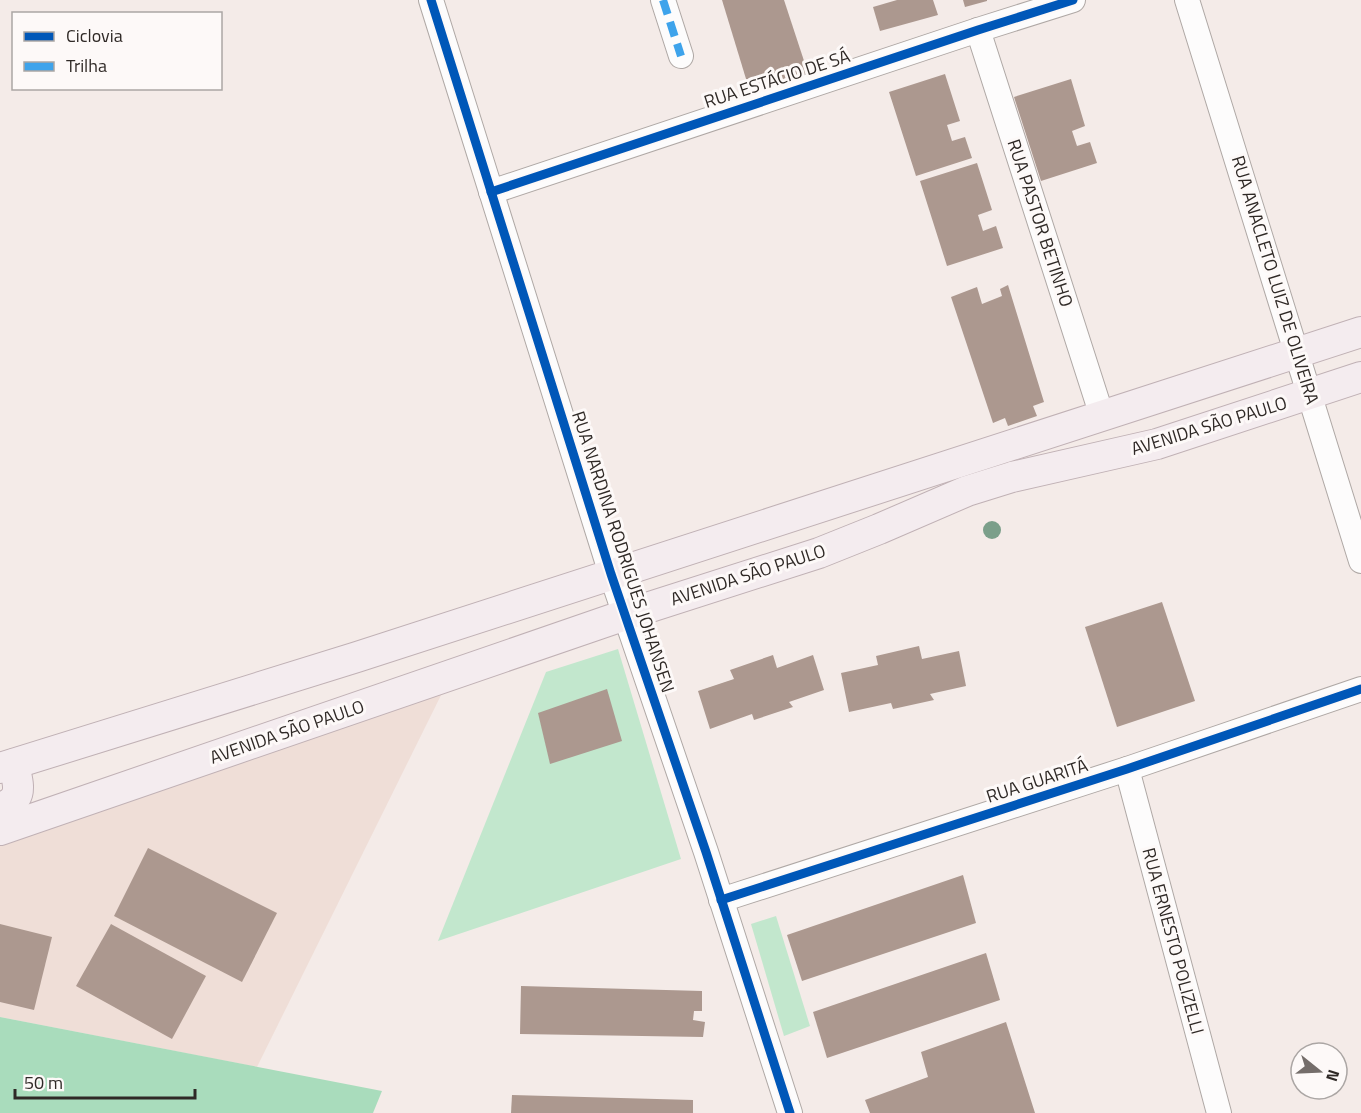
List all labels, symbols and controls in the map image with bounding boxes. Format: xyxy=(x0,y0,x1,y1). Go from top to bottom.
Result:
legend xyxy=(12,12,222,90)
text: Ciclovia xyxy=(66,22,123,49)
street label: RUA ESTÁCIO DE SÁ xyxy=(700,42,854,115)
text: Trilha xyxy=(66,52,107,79)
street label: RUA PASTOR BETINHO xyxy=(1001,136,1080,310)
street label: RUA ANACLETO LUIZ DE OLIVEIRA xyxy=(1225,152,1326,408)
street label: AVENIDA SÃO PAULO xyxy=(1128,389,1290,462)
street label: RUA NARDINA RODRIGUES JOHANSEN xyxy=(565,408,682,696)
street label: AVENIDA SÃO PAULO xyxy=(667,537,829,612)
street label: AVENIDA SÃO PAULO xyxy=(206,692,368,771)
street label: RUA GUARITÁ xyxy=(983,751,1091,810)
street label: RUA ERNESTO POLIZELLI xyxy=(1136,845,1211,1037)
north arrow xyxy=(1289,1041,1349,1101)
scale bar xyxy=(15,1062,195,1100)
text: N xyxy=(1320,1067,1346,1085)
text: 50 m xyxy=(24,1069,63,1096)

